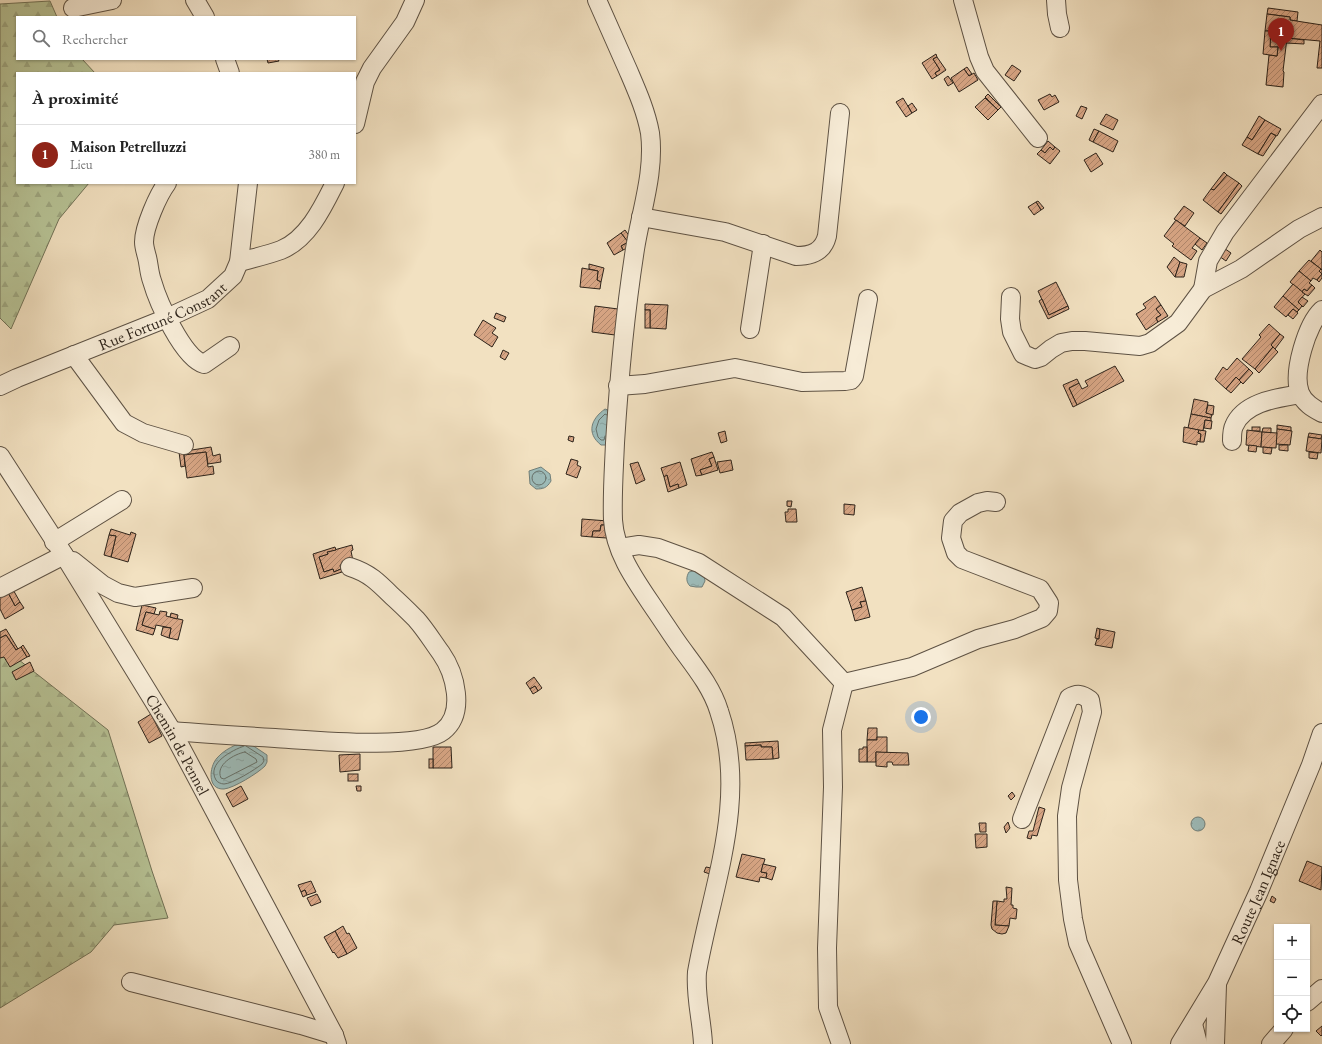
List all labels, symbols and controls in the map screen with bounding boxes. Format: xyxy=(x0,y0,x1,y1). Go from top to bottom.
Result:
search box xyxy=(16,16,356,60)
pin: 1 xyxy=(1268,18,1294,51)
icon: search xyxy=(30,27,52,49)
text: Rechercher xyxy=(62,29,128,48)
text: À proximité xyxy=(32,87,118,109)
text: Maison Petrelluzzi xyxy=(70,137,187,156)
text: 1 xyxy=(42,146,48,163)
text: 380 m xyxy=(309,146,340,163)
text: Lieu xyxy=(70,156,93,173)
street label: Rue Fortuné Constant xyxy=(95,277,231,355)
street label: Chemin de Pennel xyxy=(141,690,215,799)
your location xyxy=(911,707,931,727)
street label: Route Jean Ignace xyxy=(1226,837,1289,948)
map controls xyxy=(1274,924,1310,1032)
button: + xyxy=(1274,924,1310,960)
button: − xyxy=(1274,960,1310,996)
button: locate xyxy=(1274,996,1310,1032)

